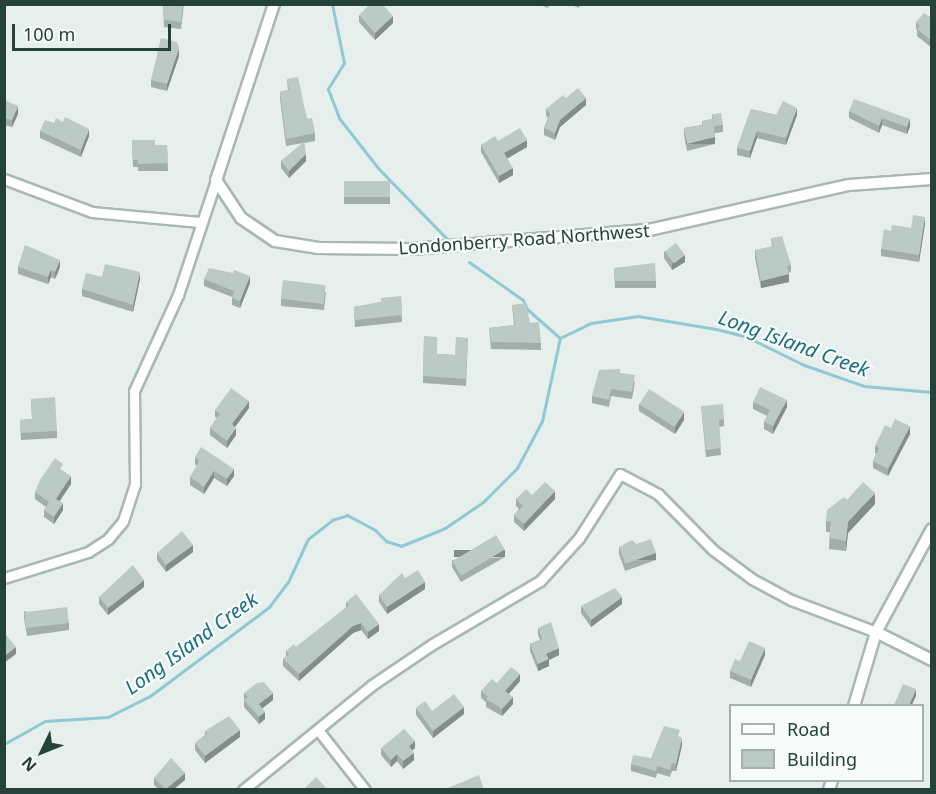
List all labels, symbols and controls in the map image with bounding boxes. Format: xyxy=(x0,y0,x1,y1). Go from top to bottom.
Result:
scale bar xyxy=(15,12,174,50)
text: 100 m xyxy=(23,22,75,46)
street label: Londonberry Road Northwest xyxy=(398,219,650,259)
water label: Long Island Creek xyxy=(716,305,872,381)
water label: Long Island Creek xyxy=(120,587,262,699)
legend xyxy=(729,704,924,782)
text: Road xyxy=(787,717,830,741)
north arrow xyxy=(12,722,72,782)
text: Building xyxy=(787,747,857,771)
text: N xyxy=(16,752,41,777)

